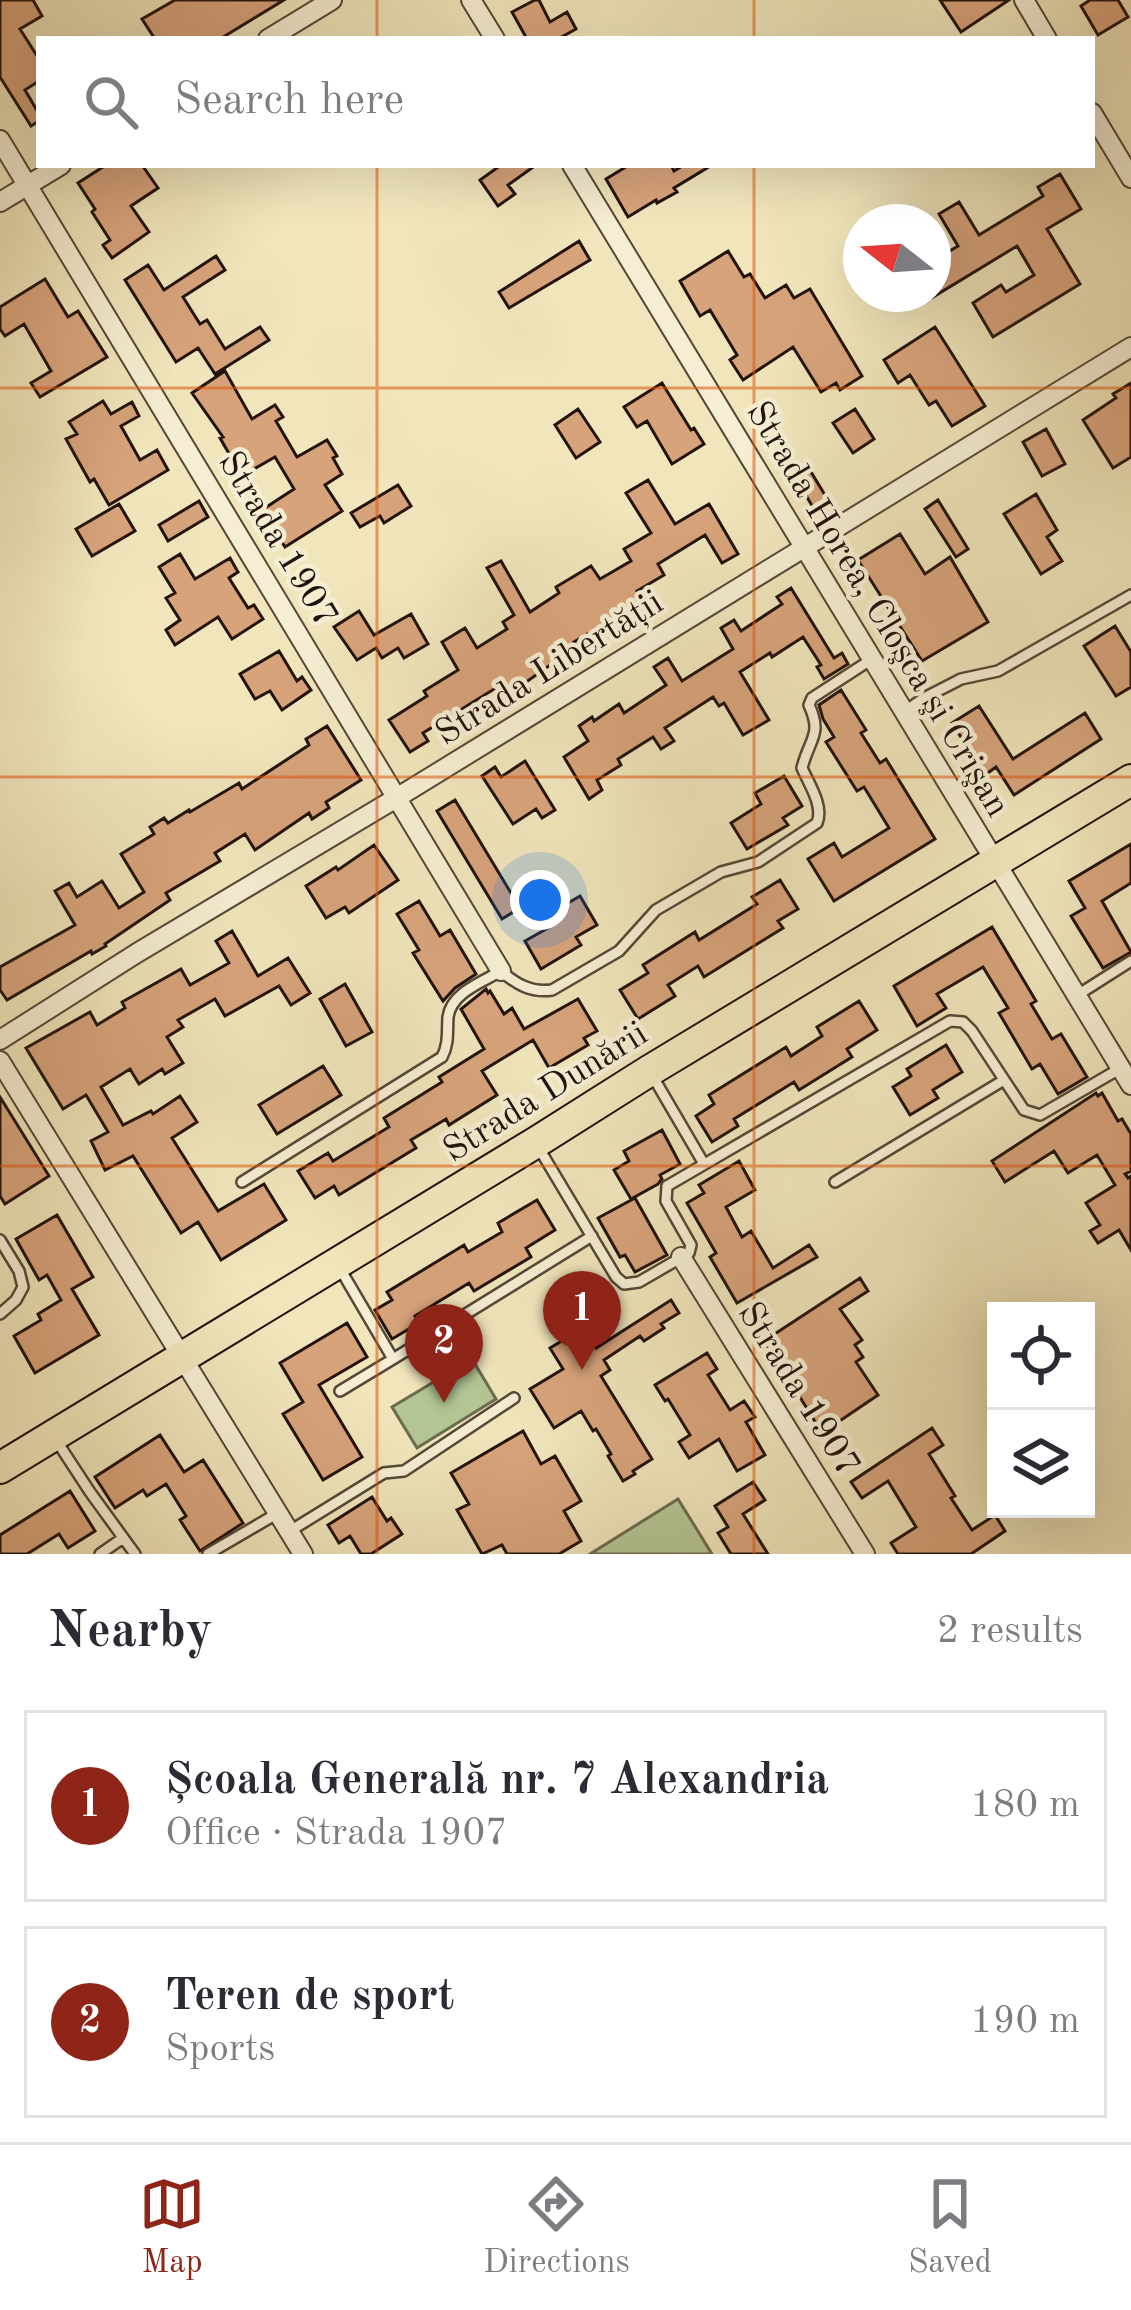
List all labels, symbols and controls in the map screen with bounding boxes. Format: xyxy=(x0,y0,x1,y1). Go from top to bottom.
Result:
search box xyxy=(36,36,1095,168)
icon: search xyxy=(78,69,144,135)
text: Search here xyxy=(174,79,404,124)
north arrow xyxy=(843,204,951,312)
street label: Strada Horea, Cloşca şi Crişan xyxy=(738,396,1015,824)
street label: Strada 1907 xyxy=(210,446,343,634)
street label: Strada Libertății xyxy=(430,585,670,754)
your location xyxy=(510,870,570,930)
street label: Strada Dunării xyxy=(438,1016,654,1170)
pin: 1 xyxy=(543,1271,621,1370)
street label: Strada 1907 xyxy=(730,1297,865,1483)
map controls xyxy=(987,1302,1095,1518)
button: locate xyxy=(987,1302,1095,1410)
pin: 2 xyxy=(405,1304,483,1403)
button: layers xyxy=(987,1410,1095,1518)
text: Nearby xyxy=(48,1607,213,1658)
text: 2 results xyxy=(937,1612,1083,1651)
text: Școala Generală nr. 7 Alexandria xyxy=(165,1759,829,1804)
text: 1 xyxy=(79,1786,101,1825)
text: 180 m xyxy=(970,1786,1080,1825)
text: Office · Strada 1907 xyxy=(165,1814,508,1853)
text: Teren de sport xyxy=(165,1975,454,2020)
text: 2 xyxy=(79,2002,101,2041)
text: 190 m xyxy=(970,2002,1080,2041)
text: Sports xyxy=(165,2030,275,2069)
tab: Map xyxy=(139,2171,205,2284)
tab: Directions xyxy=(483,2171,630,2284)
tab: Saved xyxy=(908,2171,992,2284)

